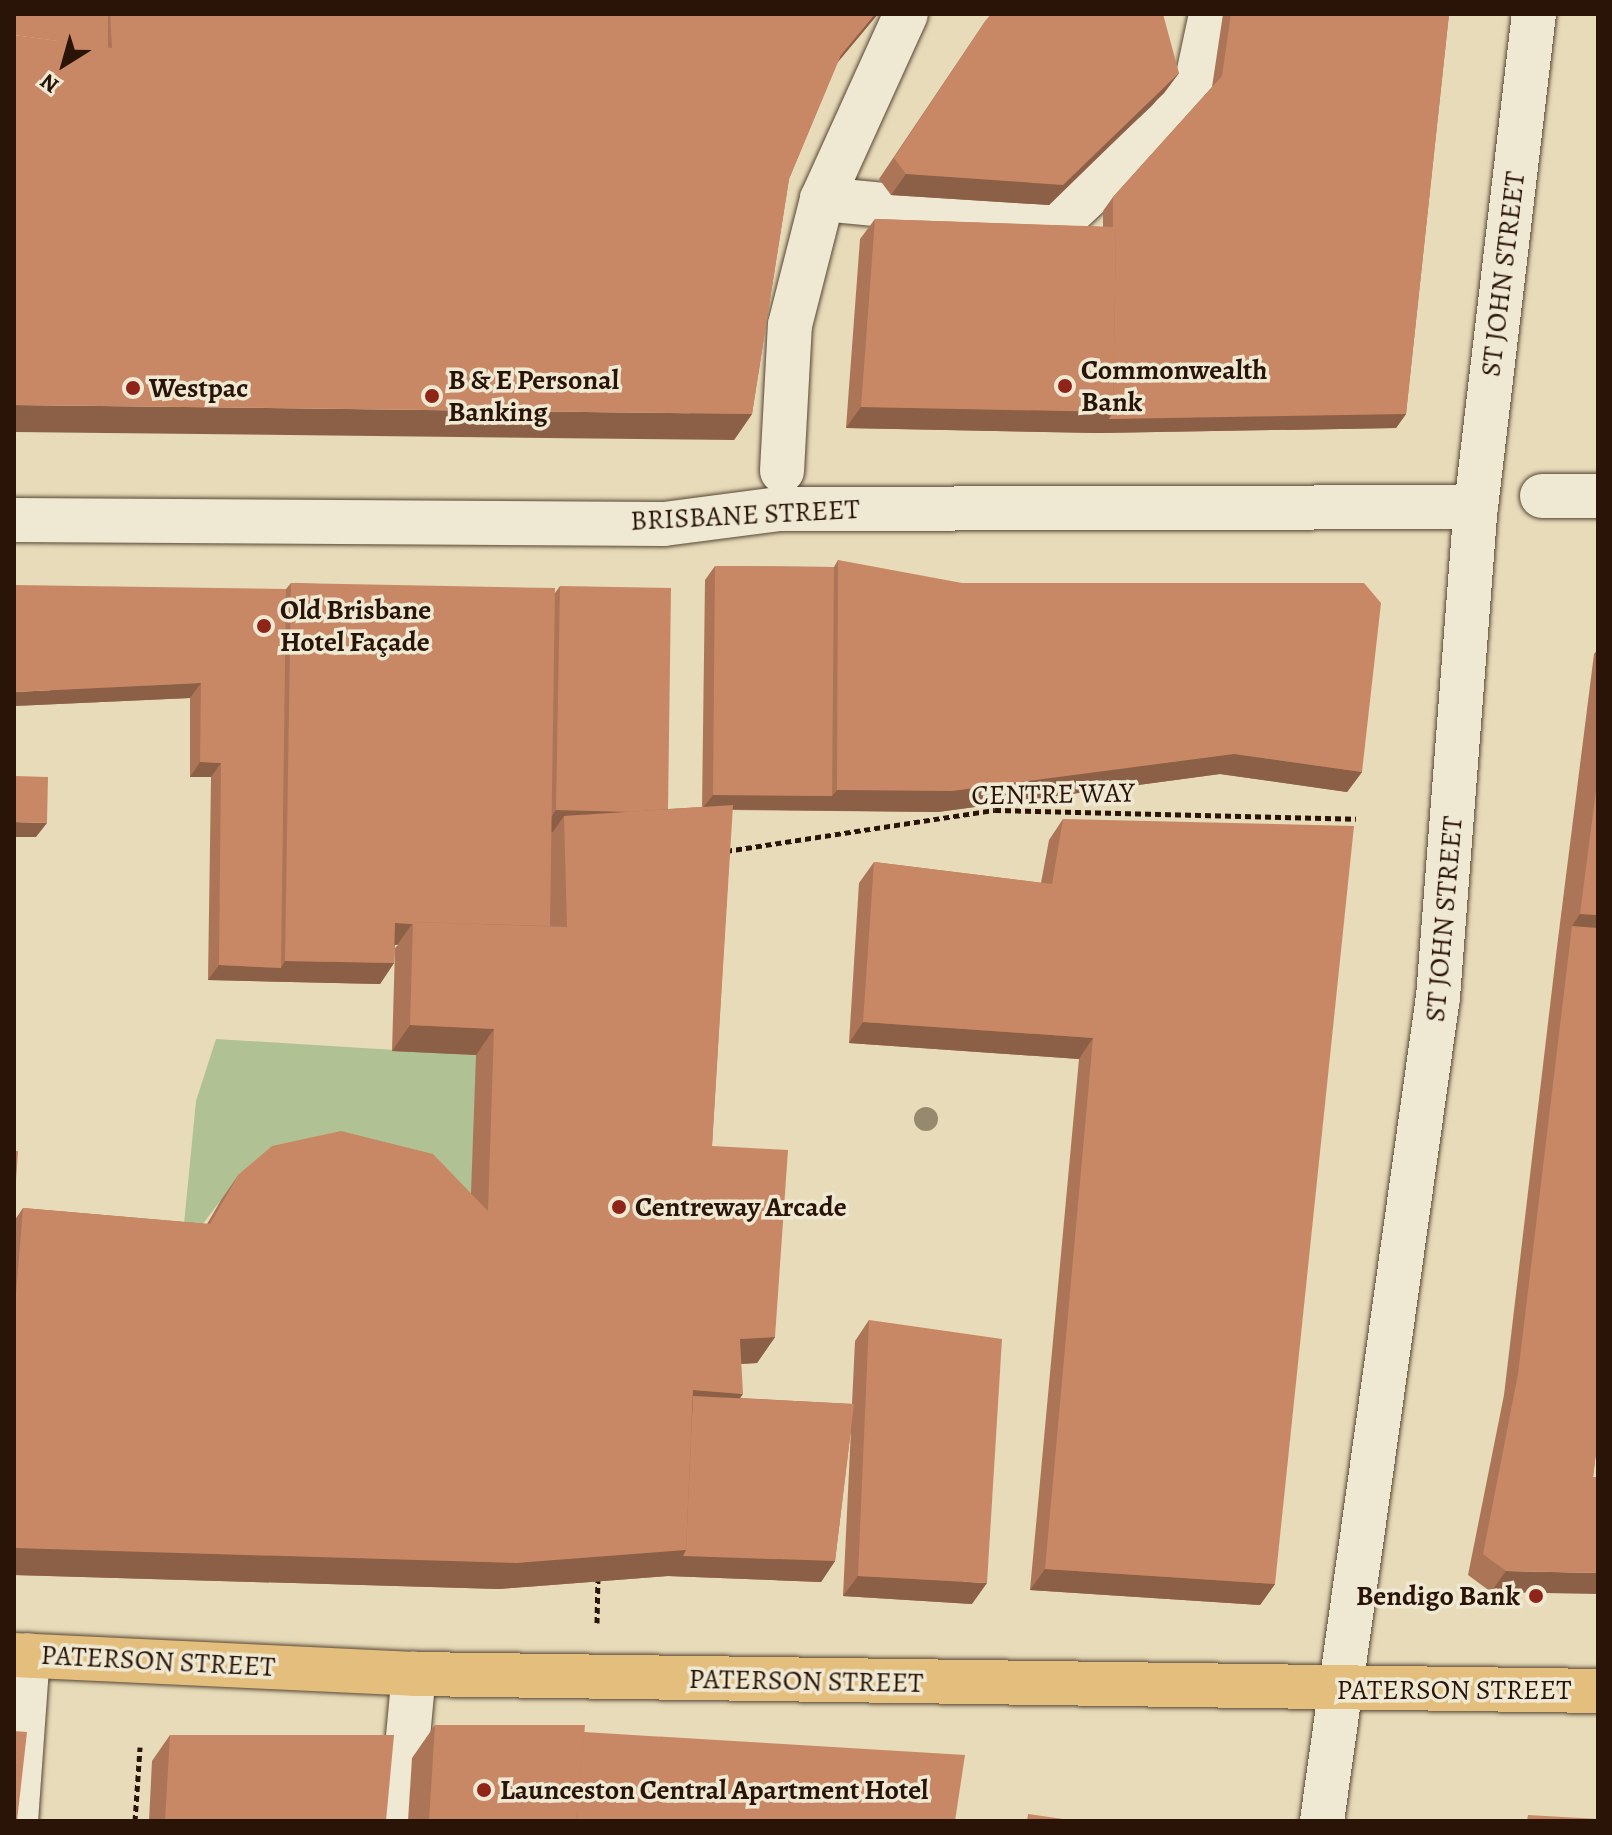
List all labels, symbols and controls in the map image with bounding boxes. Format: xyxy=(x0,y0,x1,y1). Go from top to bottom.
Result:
north arrow xyxy=(24,24,104,104)
text: N xyxy=(34,66,65,100)
street label: ST JOHN STREET xyxy=(1474,169,1532,379)
place label: Commonwealth Bank xyxy=(1081,353,1268,419)
place label: B & E Personal Banking xyxy=(448,363,619,429)
place label: Westpac xyxy=(149,371,248,405)
marker: Commonwealth Bank xyxy=(1056,377,1074,395)
marker: Westpac xyxy=(124,379,142,397)
marker: B & E Personal Banking xyxy=(423,387,441,405)
street label: BRISBANE STREET xyxy=(629,492,861,538)
place label: Old Brisbane Hotel Façade xyxy=(280,593,431,659)
marker: Old Brisbane Hotel Façade xyxy=(255,617,273,635)
street label: CENTRE WAY xyxy=(971,776,1135,812)
street label: ST JOHN STREET xyxy=(1418,815,1470,1023)
place label: Centreway Arcade xyxy=(635,1190,847,1224)
marker: Centreway Arcade xyxy=(610,1198,628,1216)
place label: Bendigo Bank xyxy=(1356,1579,1520,1613)
marker: Bendigo Bank xyxy=(1527,1587,1545,1605)
street label: PATERSON STREET xyxy=(40,1638,276,1684)
street label: PATERSON STREET xyxy=(688,1662,924,1700)
street label: PATERSON STREET xyxy=(1337,1673,1571,1707)
place label: Launceston Central Apartment Hotel xyxy=(500,1773,928,1807)
marker: Launceston Central Apartment Hotel xyxy=(475,1781,493,1799)

